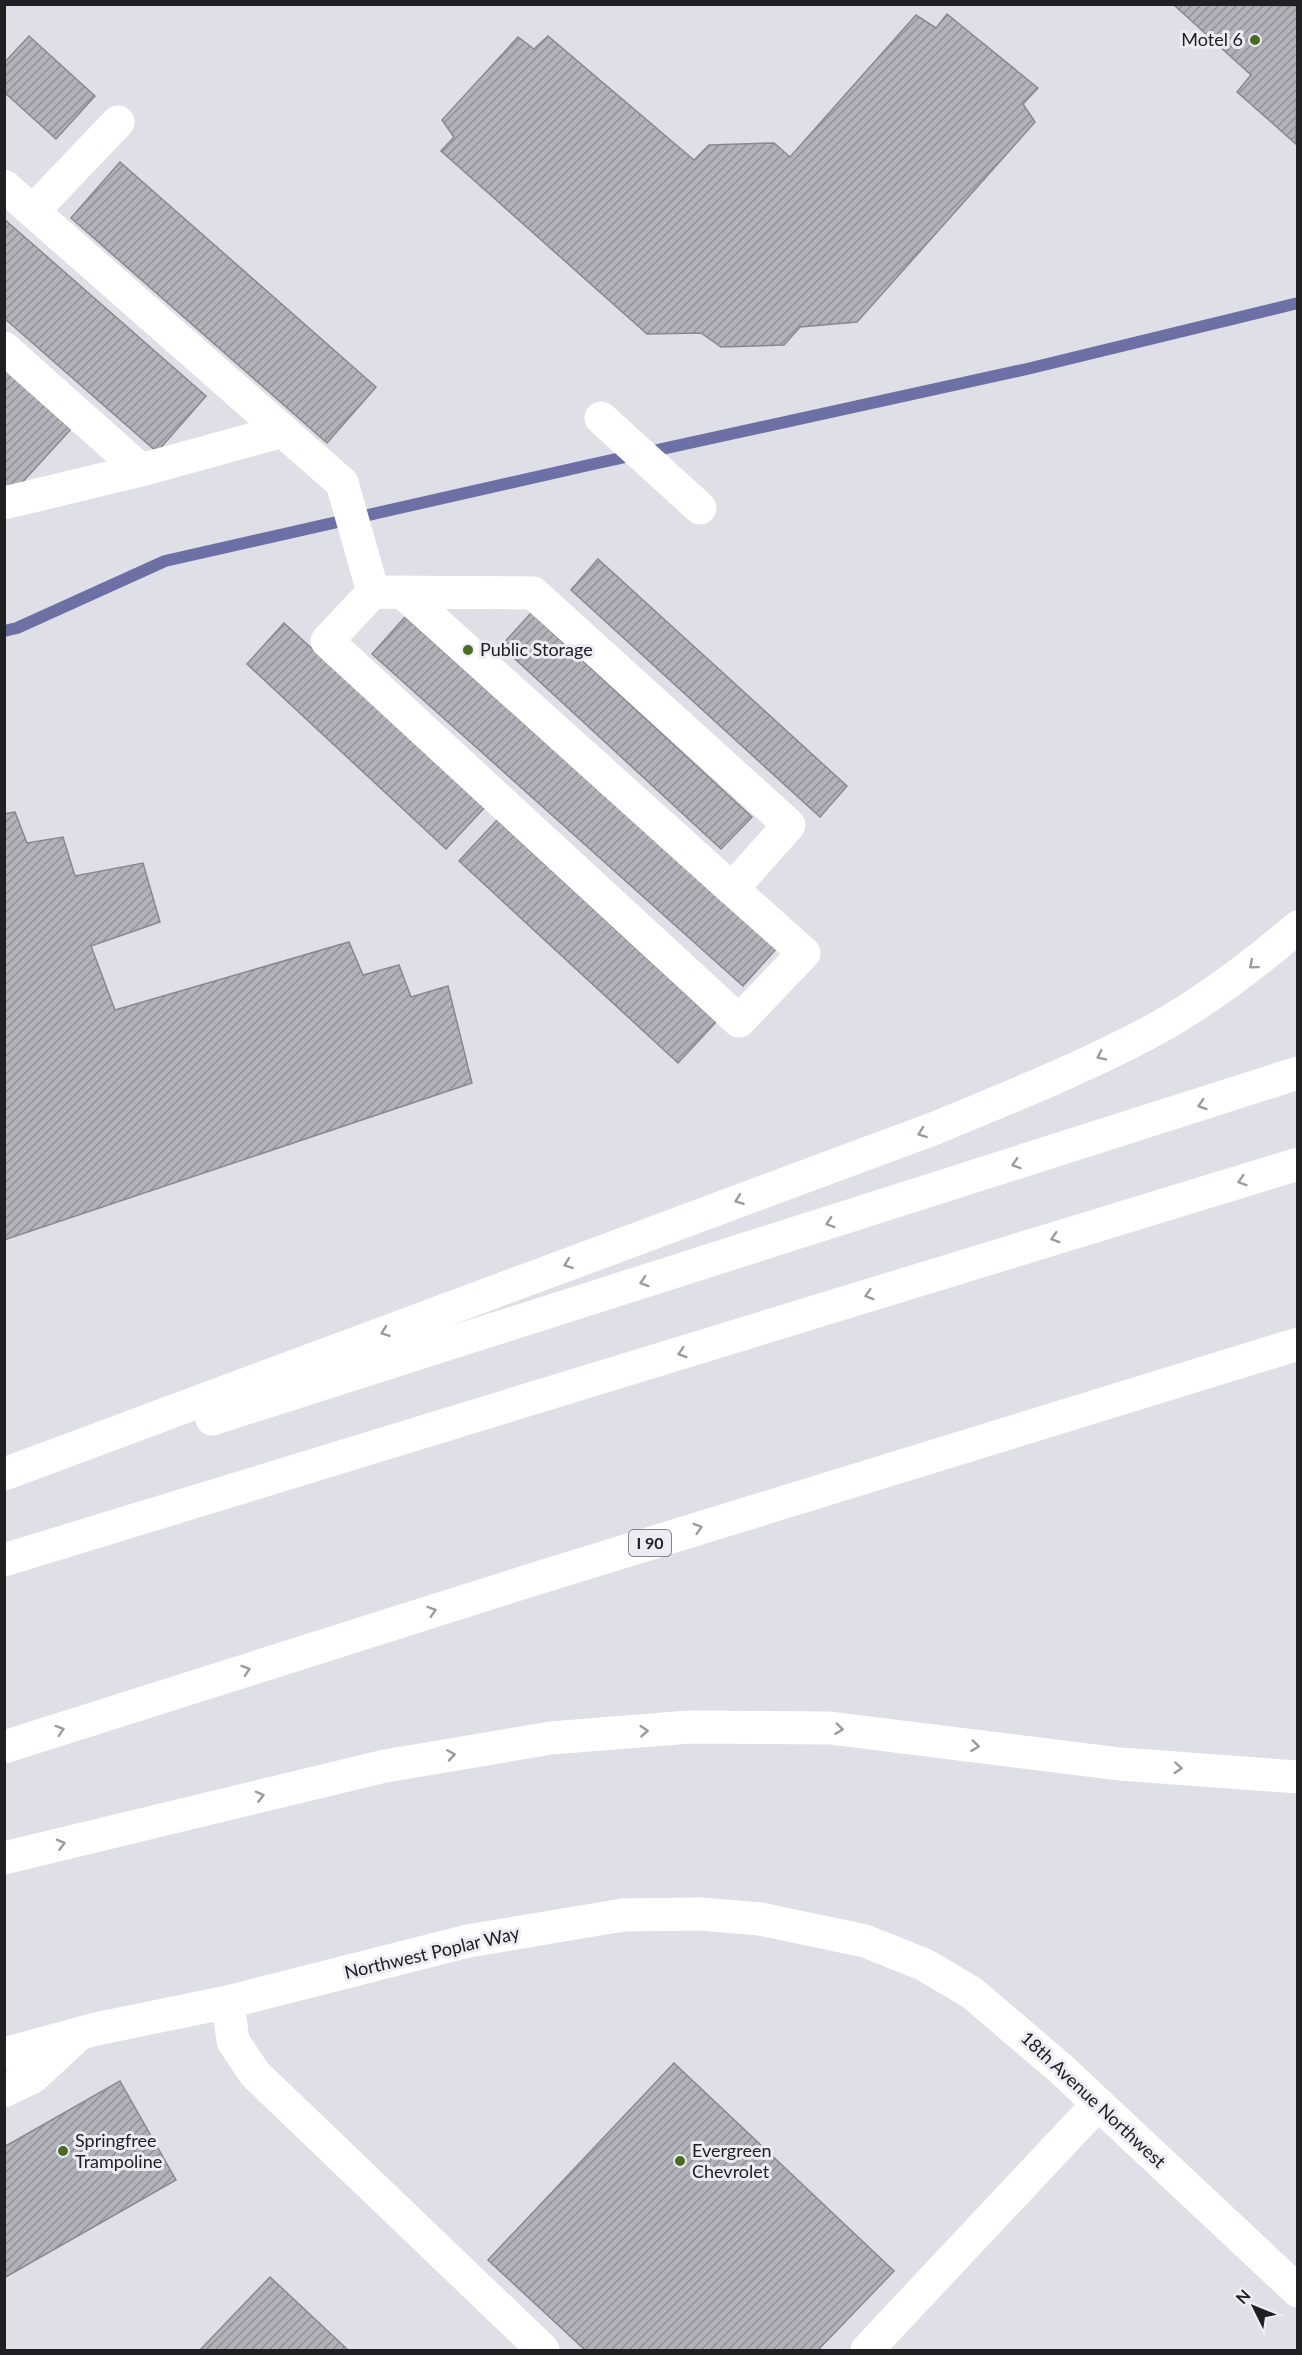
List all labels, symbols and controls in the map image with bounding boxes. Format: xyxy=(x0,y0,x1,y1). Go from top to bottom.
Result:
place label: Motel 6 xyxy=(1181,28,1243,50)
marker: Motel 6 xyxy=(1248,33,1262,47)
place label: Public Storage xyxy=(480,638,593,660)
marker: Public Storage xyxy=(461,643,475,657)
one-way arrow xyxy=(1249,958,1260,969)
one-way arrow xyxy=(1096,1049,1107,1060)
one-way arrow xyxy=(1197,1098,1208,1110)
one-way arrow xyxy=(917,1125,927,1138)
one-way arrow xyxy=(1011,1157,1022,1169)
one-way arrow xyxy=(1237,1174,1248,1186)
one-way arrow xyxy=(734,1193,745,1206)
one-way arrow xyxy=(825,1216,836,1228)
one-way arrow xyxy=(1050,1231,1061,1243)
one-way arrow xyxy=(563,1257,574,1269)
one-way arrow xyxy=(639,1275,650,1287)
one-way arrow xyxy=(864,1288,875,1300)
one-way arrow xyxy=(380,1325,391,1338)
one-way arrow xyxy=(677,1345,688,1358)
one-way arrow xyxy=(692,1523,703,1535)
road number: I 90 xyxy=(629,1530,671,1556)
one-way arrow xyxy=(426,1606,437,1618)
one-way arrow xyxy=(240,1665,251,1678)
one-way arrow xyxy=(834,1722,844,1735)
one-way arrow xyxy=(54,1724,65,1737)
one-way arrow xyxy=(640,1725,649,1738)
one-way arrow xyxy=(970,1739,980,1752)
one-way arrow xyxy=(445,1749,455,1762)
one-way arrow xyxy=(1174,1761,1183,1774)
one-way arrow xyxy=(255,1791,265,1804)
one-way arrow xyxy=(56,1839,66,1852)
street label: Northwest Poplar Way xyxy=(342,1921,522,1983)
street label: 18th Avenue Northwest xyxy=(1017,2026,1171,2172)
place label: Springfree Trampoline xyxy=(75,2129,162,2172)
place label: Evergreen Chevrolet xyxy=(692,2139,771,2182)
marker: Springfree Trampoline xyxy=(56,2144,70,2158)
marker: Evergreen Chevrolet xyxy=(673,2154,687,2168)
north arrow xyxy=(1224,2277,1284,2337)
text: N xyxy=(1232,2285,1254,2307)

